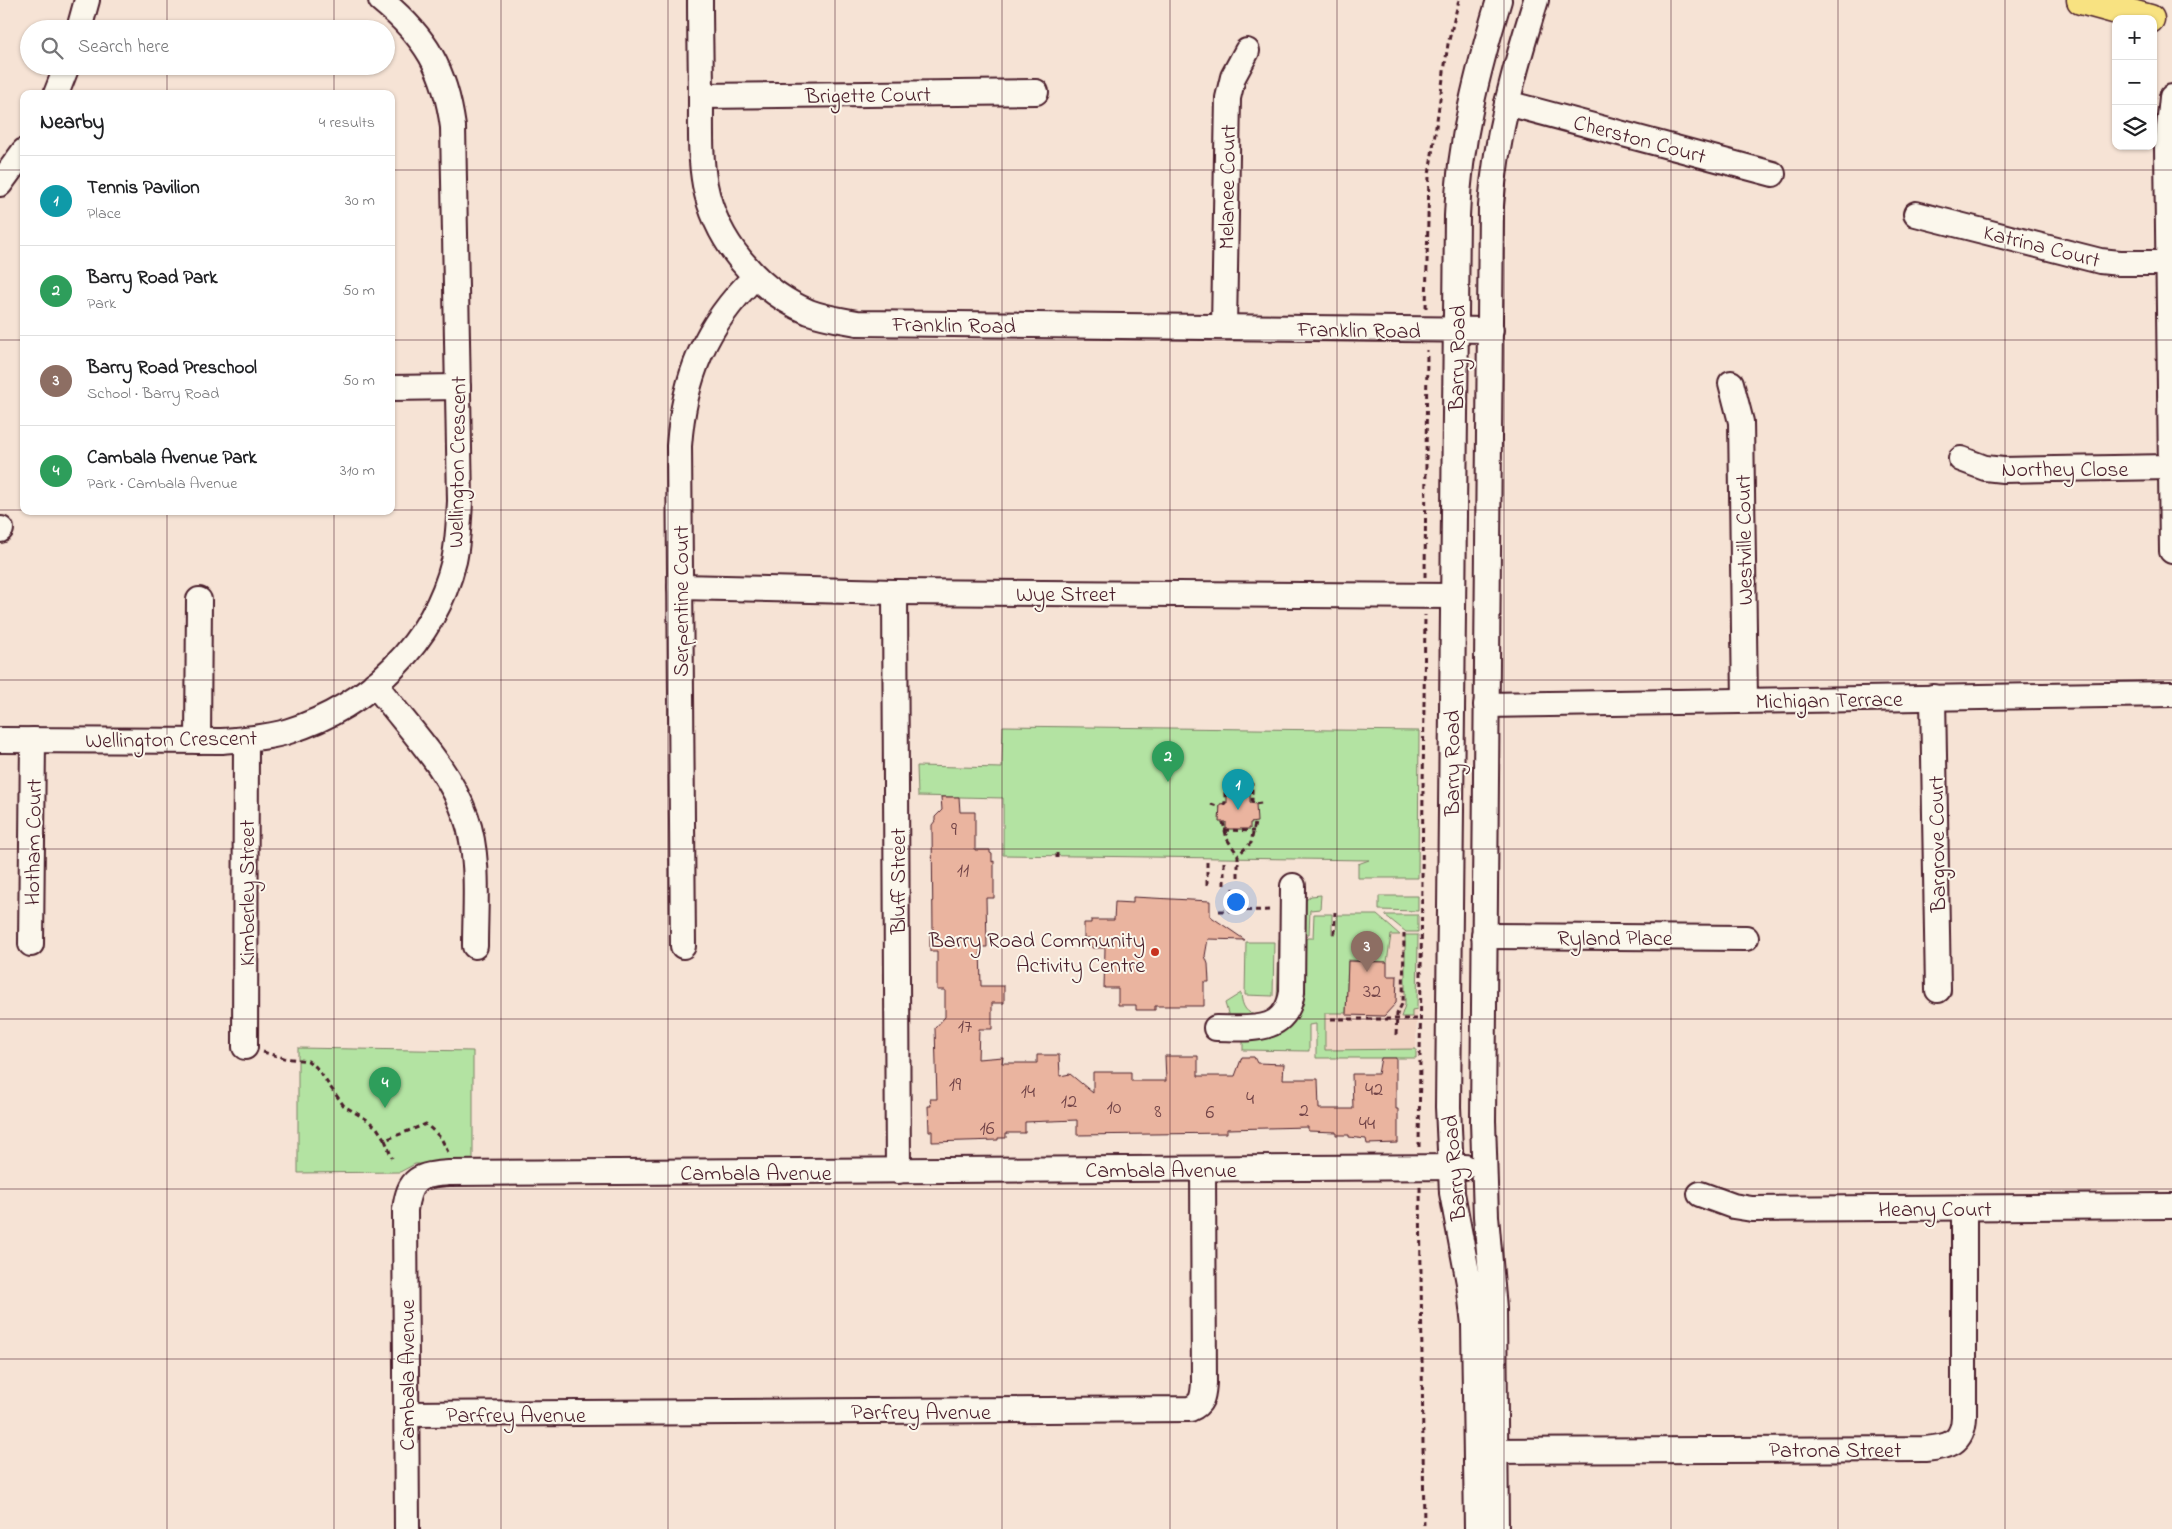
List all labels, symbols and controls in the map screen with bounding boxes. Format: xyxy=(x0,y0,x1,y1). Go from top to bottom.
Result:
map controls xyxy=(2112,15,2157,150)
button: + xyxy=(2112,15,2157,60)
search box xyxy=(20,20,395,75)
icon: search xyxy=(38,34,66,62)
text: Search here xyxy=(78,34,169,61)
button: − xyxy=(2112,60,2157,105)
street label: Brigette Court xyxy=(804,80,932,115)
button: layers xyxy=(2112,105,2157,150)
text: Nearby xyxy=(40,108,104,138)
street label: Cherston Court xyxy=(1569,108,1710,174)
text: 4 results xyxy=(319,111,375,135)
street label: Melanee Court xyxy=(1212,124,1246,250)
text: Tennis Pavilion xyxy=(87,175,200,202)
text: 1 xyxy=(53,189,59,213)
text: 30 m xyxy=(345,189,375,213)
text: Place xyxy=(87,202,121,226)
street label: Katrina Court xyxy=(1980,218,2104,278)
text: Barry Road Park xyxy=(87,265,218,292)
text: 2 xyxy=(52,279,60,303)
text: 50 m xyxy=(343,279,375,303)
text: Park xyxy=(87,292,116,316)
street label: Barry Road xyxy=(1442,305,1477,412)
street label: Franklin Road xyxy=(891,310,1016,344)
street label: Franklin Road xyxy=(1296,315,1421,349)
text: Barry Road Preschool xyxy=(87,355,257,382)
text: 3 xyxy=(53,369,59,393)
text: 50 m xyxy=(343,369,375,393)
street label: Wellington Crescent xyxy=(442,375,478,548)
text: School · Barry Road xyxy=(87,382,219,406)
text: Cambala Avenue Park xyxy=(87,445,257,472)
street label: Northey Close xyxy=(2002,455,2129,488)
text: 4 xyxy=(53,459,59,483)
text: 310 m xyxy=(340,459,375,483)
text: Park · Cambala Avenue xyxy=(87,472,237,496)
street label: Westville Court xyxy=(1729,474,1763,606)
street label: Serpentine Court xyxy=(667,525,699,677)
street label: Wye Street xyxy=(1016,580,1117,613)
street label: Michigan Terrace xyxy=(1755,685,1903,720)
street label: Barry Road xyxy=(1438,710,1471,817)
street label: Wellington Crescent xyxy=(85,723,258,759)
pin: 2 xyxy=(1152,741,1184,782)
pin: 1 xyxy=(1222,769,1254,810)
street label: Bargrove Court xyxy=(1922,775,1957,913)
street label: Hotham Court xyxy=(18,778,52,906)
house number: 9 xyxy=(951,816,957,845)
street label: Kimberley Street xyxy=(233,819,266,966)
street label: Bluff Street xyxy=(884,827,916,935)
house number: 11 xyxy=(957,857,969,886)
your location xyxy=(1223,889,1249,915)
street label: Ryland Place xyxy=(1557,924,1673,957)
place label: Barry Road Community Activity Centre xyxy=(928,926,1145,984)
pin: 3 xyxy=(1351,931,1383,972)
marker: Barry Road Community Activity Centre xyxy=(1149,946,1161,958)
house number: 32 xyxy=(1363,978,1381,1007)
house number: 17 xyxy=(958,1013,972,1042)
pin: 4 xyxy=(369,1067,401,1108)
house number: 19 xyxy=(949,1071,961,1100)
house number: 42 xyxy=(1365,1076,1383,1105)
house number: 14 xyxy=(1021,1078,1035,1107)
house number: 4 xyxy=(1246,1085,1254,1114)
house number: 12 xyxy=(1061,1088,1077,1117)
house number: 10 xyxy=(1107,1094,1122,1123)
house number: 2 xyxy=(1299,1097,1309,1126)
house number: 8 xyxy=(1154,1098,1162,1127)
house number: 6 xyxy=(1206,1099,1215,1128)
house number: 44 xyxy=(1359,1110,1375,1139)
street label: Barry Road xyxy=(1435,1113,1478,1223)
house number: 16 xyxy=(979,1115,995,1144)
street label: Cambala Avenue xyxy=(1085,1156,1237,1188)
street label: Cambala Avenue xyxy=(680,1159,832,1191)
street label: Heany Court xyxy=(1878,1195,1992,1228)
street label: Cambala Avenue xyxy=(393,1299,425,1451)
street label: Parfrey Avenue xyxy=(851,1398,991,1431)
street label: Parfrey Avenue xyxy=(446,1401,586,1434)
street label: Patrona Street xyxy=(1769,1436,1902,1468)

